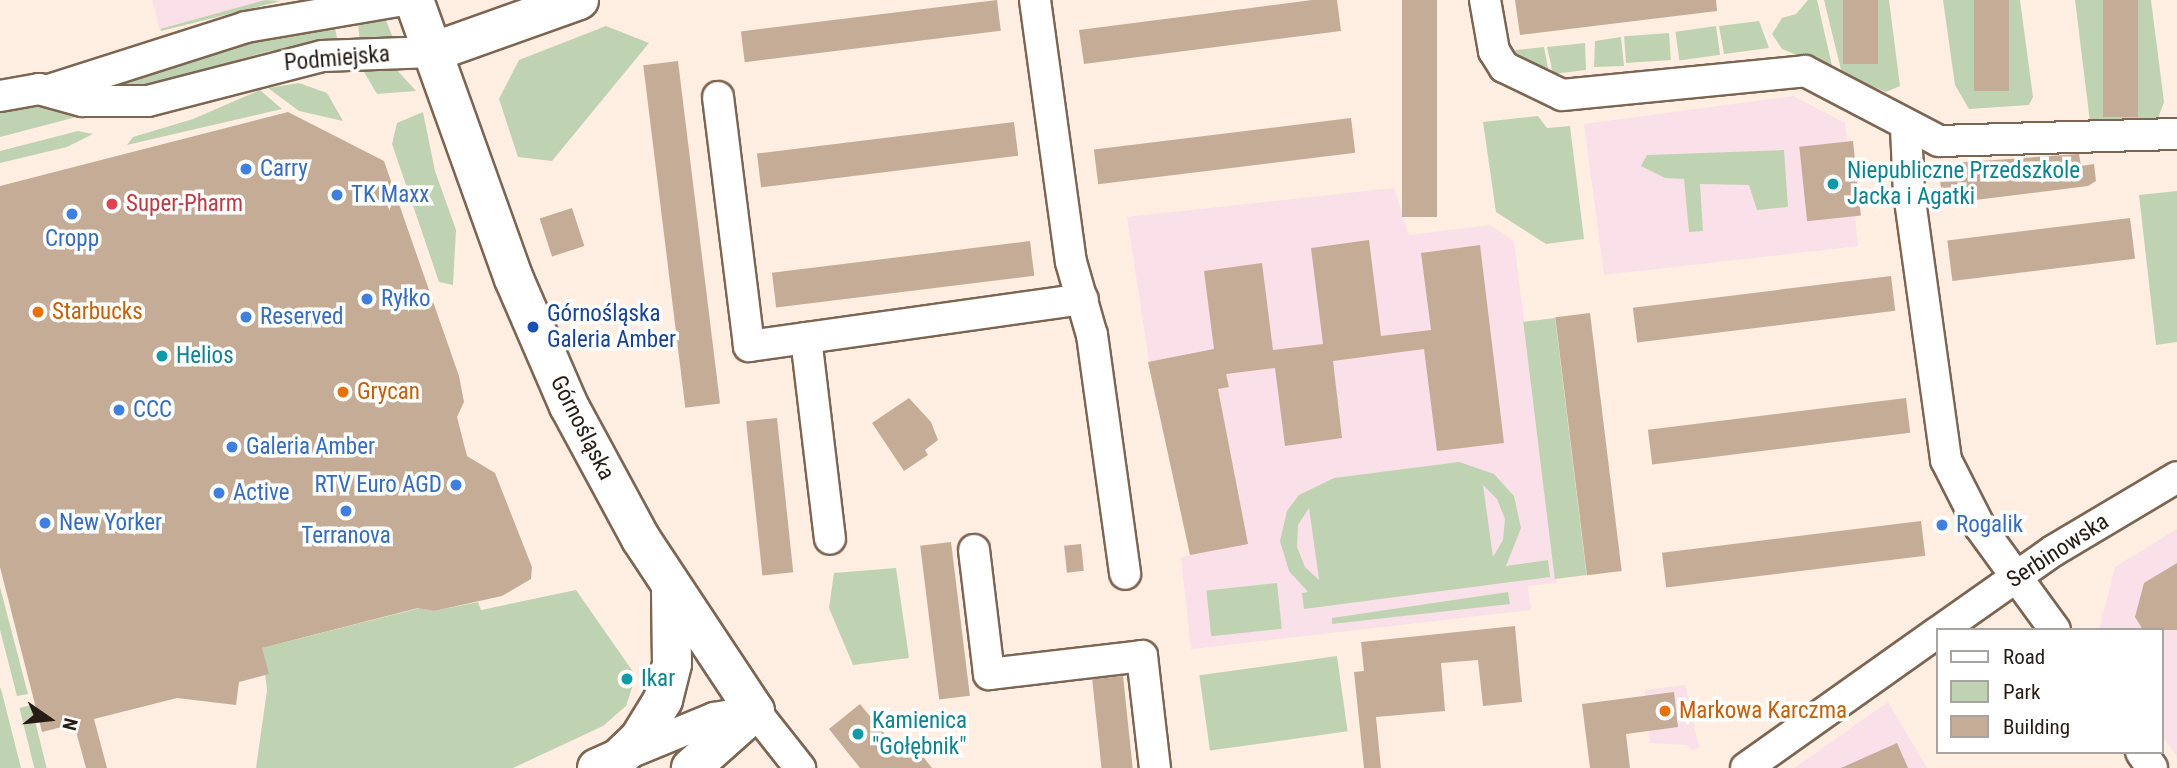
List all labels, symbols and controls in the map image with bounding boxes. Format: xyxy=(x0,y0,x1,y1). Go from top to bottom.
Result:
street label: Podmiejska xyxy=(283,41,391,77)
place label: Carry xyxy=(260,155,308,183)
place label: Niepubliczne Przedszkole Jacka i Agatki xyxy=(1847,157,2080,211)
marker: Carry xyxy=(238,161,254,177)
marker: Niepubliczne Przedszkole Jacka i Agatki xyxy=(1825,176,1841,192)
place label: TK Maxx xyxy=(351,181,429,209)
marker: TK Maxx xyxy=(329,187,345,203)
place label: Super-Pharm xyxy=(126,190,243,218)
marker: Super-Pharm xyxy=(104,196,120,212)
marker: Cropp xyxy=(64,206,80,222)
place label: Cropp xyxy=(45,225,99,253)
place label: Ryłko xyxy=(381,285,430,313)
marker: Ryłko xyxy=(359,291,375,307)
place label: Starbucks xyxy=(52,298,143,326)
place label: Górnośląska Galeria Amber xyxy=(547,300,676,354)
place label: Reserved xyxy=(260,303,343,331)
marker: Starbucks xyxy=(30,304,46,320)
marker: Reserved xyxy=(238,309,254,325)
marker: Górnośląska Galeria Amber xyxy=(525,319,541,335)
place label: Helios xyxy=(176,342,234,370)
marker: Helios xyxy=(154,348,170,364)
street label: Górnośląska xyxy=(544,371,620,485)
place label: Grycan xyxy=(357,378,420,406)
marker: Grycan xyxy=(335,384,351,400)
place label: CCC xyxy=(133,396,172,424)
marker: CCC xyxy=(111,402,127,418)
place label: Galeria Amber xyxy=(246,433,375,461)
marker: Galeria Amber xyxy=(224,439,240,455)
place label: RTV Euro AGD xyxy=(315,471,442,499)
marker: RTV Euro AGD xyxy=(448,477,464,493)
place label: Active xyxy=(233,479,289,507)
marker: Active xyxy=(211,485,227,501)
marker: Terranova xyxy=(338,503,354,519)
street label: Serbinowska xyxy=(2002,508,2114,594)
place label: New Yorker xyxy=(59,509,162,537)
place label: Rogalik xyxy=(1956,511,2023,539)
marker: New Yorker xyxy=(37,515,53,531)
marker: Rogalik xyxy=(1934,517,1950,533)
place label: Terranova xyxy=(301,522,391,550)
legend xyxy=(1936,628,2163,754)
text: Road xyxy=(2003,645,2045,669)
place label: Ikar xyxy=(641,665,675,693)
marker: Ikar xyxy=(619,671,635,687)
text: Park xyxy=(2003,680,2040,704)
north arrow xyxy=(14,684,84,754)
place label: Markowa Karczma xyxy=(1679,697,1847,725)
marker: Markowa Karczma xyxy=(1657,703,1673,719)
place label: Kamienica "Gołębnik" xyxy=(872,707,967,761)
text: Building xyxy=(2003,715,2070,739)
text: N xyxy=(57,716,82,733)
marker: Kamienica "Gołębnik" xyxy=(850,726,866,742)

